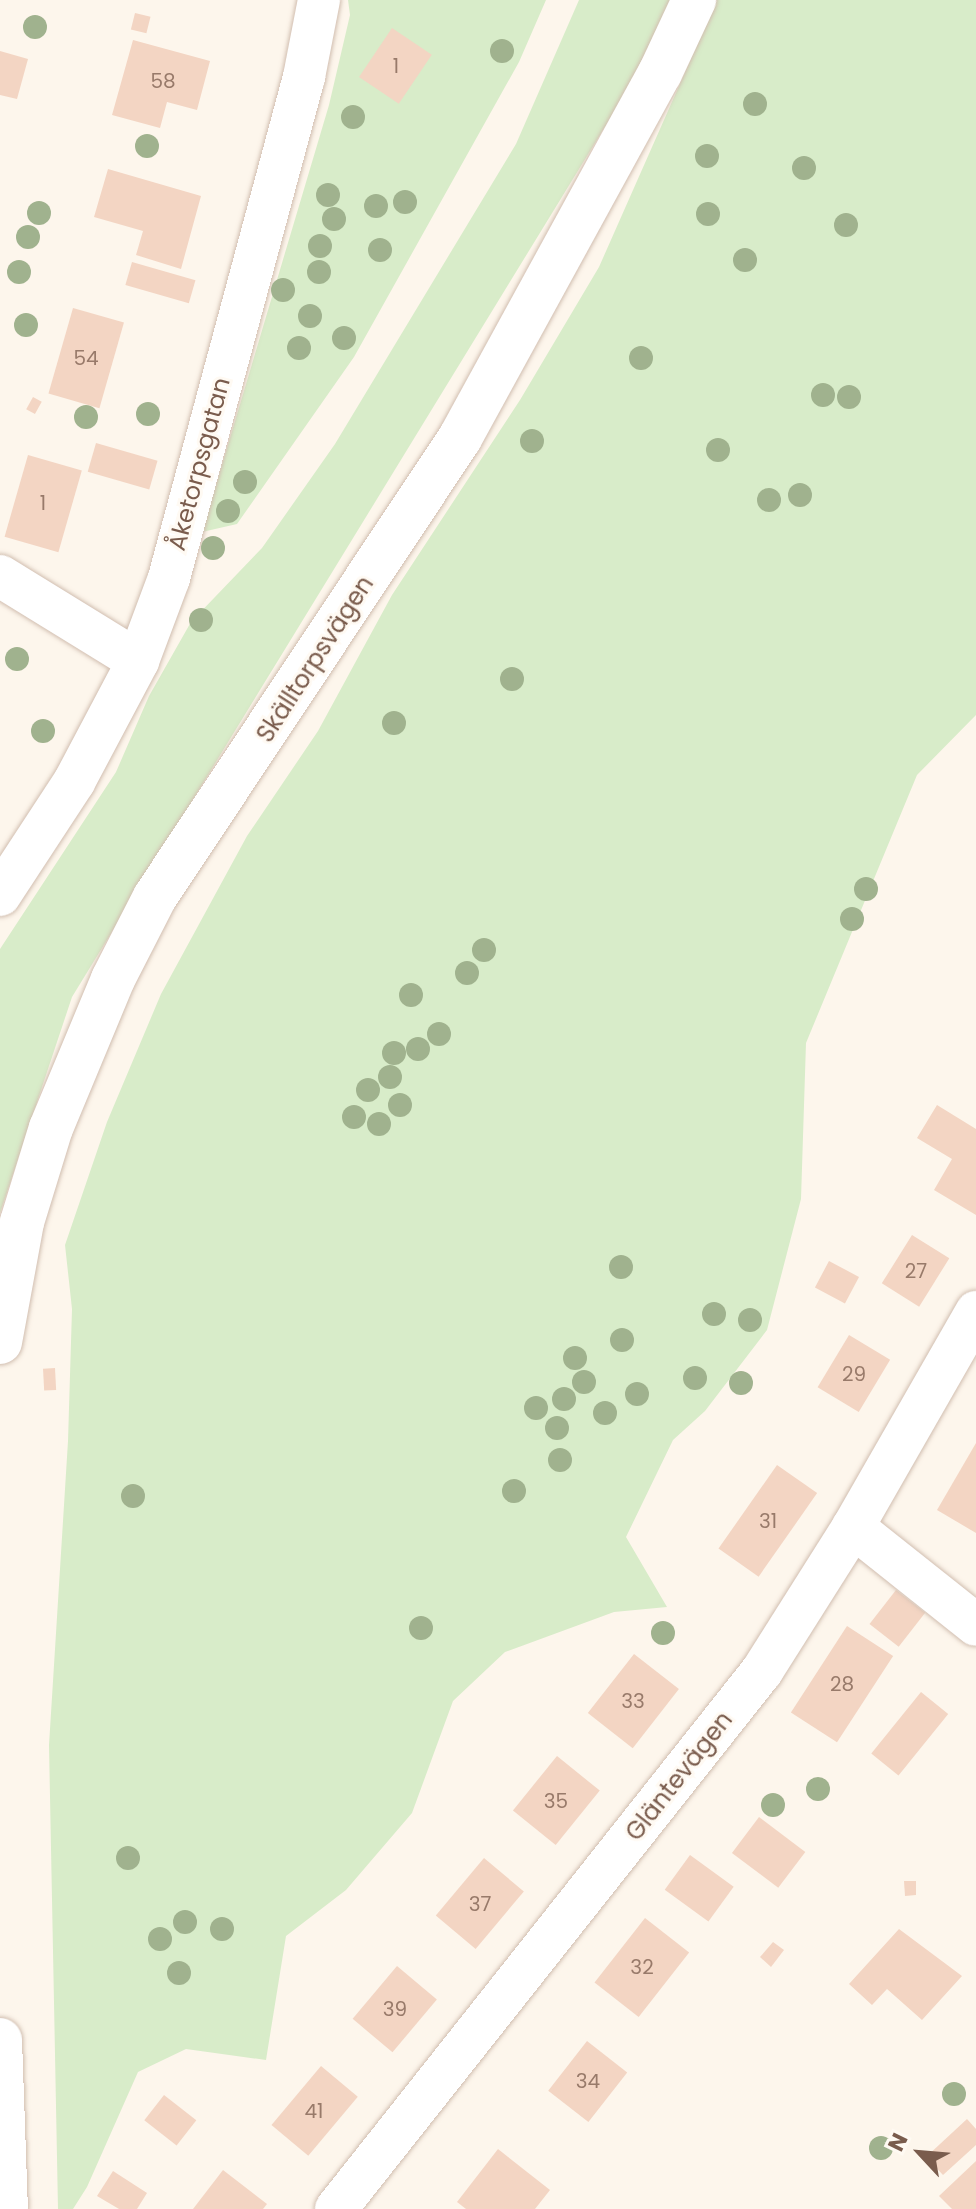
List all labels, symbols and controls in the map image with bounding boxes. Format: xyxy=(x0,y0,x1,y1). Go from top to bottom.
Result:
house number: 1 xyxy=(393,54,399,78)
house number: 58 xyxy=(150,69,176,93)
house number: 54 xyxy=(73,346,99,370)
street label: Åketorpsgatan xyxy=(162,374,236,554)
house number: 1 xyxy=(40,491,46,515)
street label: Skälltorpsvägen xyxy=(251,570,379,748)
house number: 27 xyxy=(905,1259,927,1283)
house number: 29 xyxy=(842,1362,866,1386)
house number: 31 xyxy=(759,1509,777,1533)
house number: 28 xyxy=(830,1672,854,1696)
house number: 33 xyxy=(621,1689,645,1713)
street label: Gläntevägen xyxy=(620,1706,738,1846)
house number: 35 xyxy=(544,1789,568,1813)
house number: 37 xyxy=(469,1892,491,1916)
house number: 32 xyxy=(630,1955,654,1979)
house number: 39 xyxy=(383,1997,407,2021)
house number: 34 xyxy=(576,2069,600,2093)
house number: 41 xyxy=(305,2099,323,2123)
north arrow xyxy=(880,2113,960,2193)
text: N xyxy=(880,2128,916,2156)

